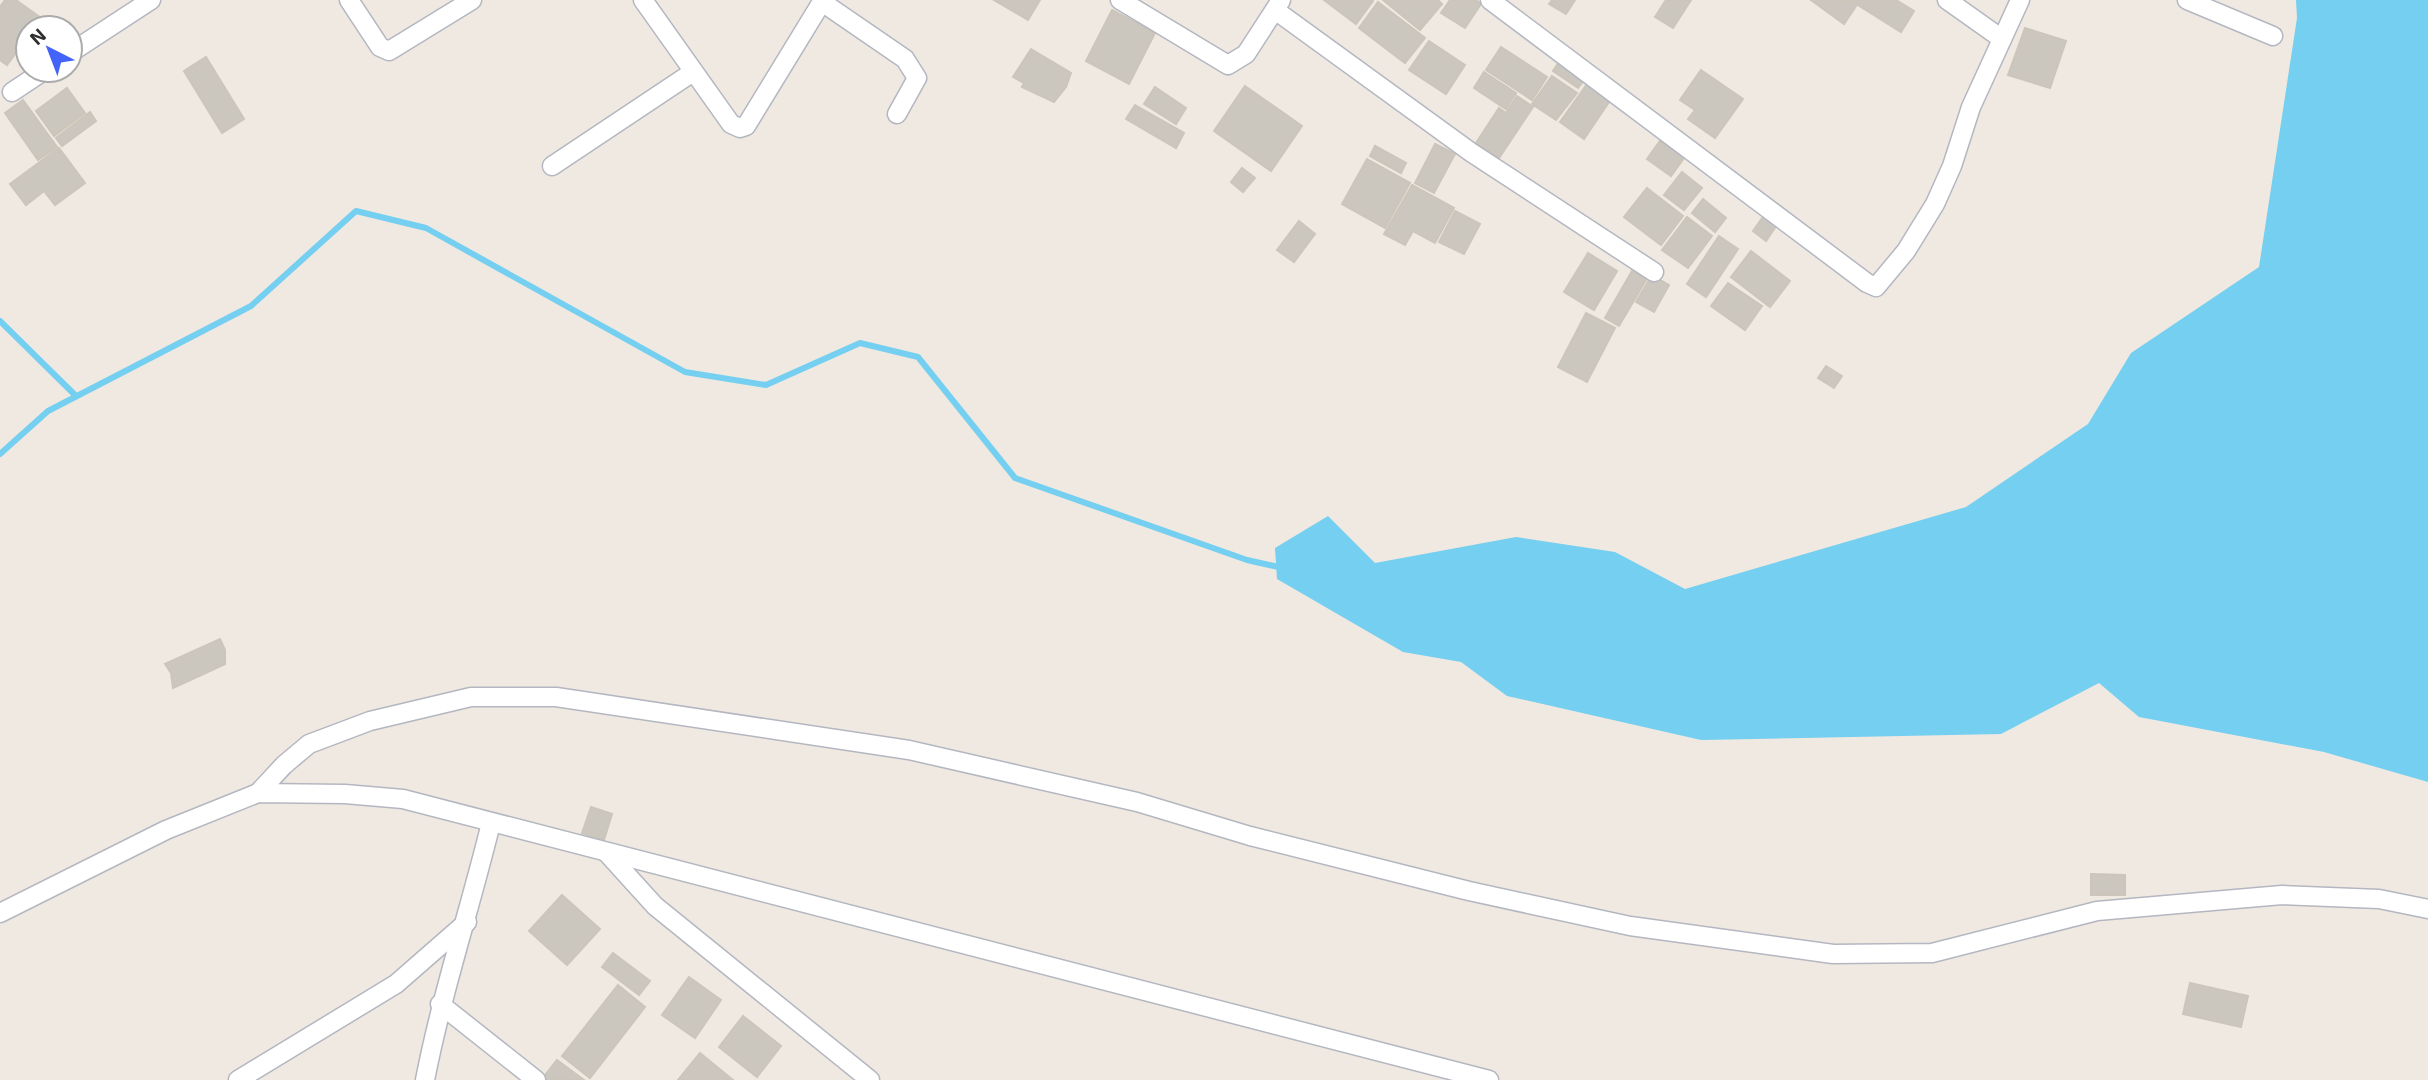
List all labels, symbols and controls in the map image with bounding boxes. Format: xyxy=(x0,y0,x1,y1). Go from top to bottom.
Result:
north arrow xyxy=(14,14,84,84)
text: N xyxy=(24,23,50,49)

